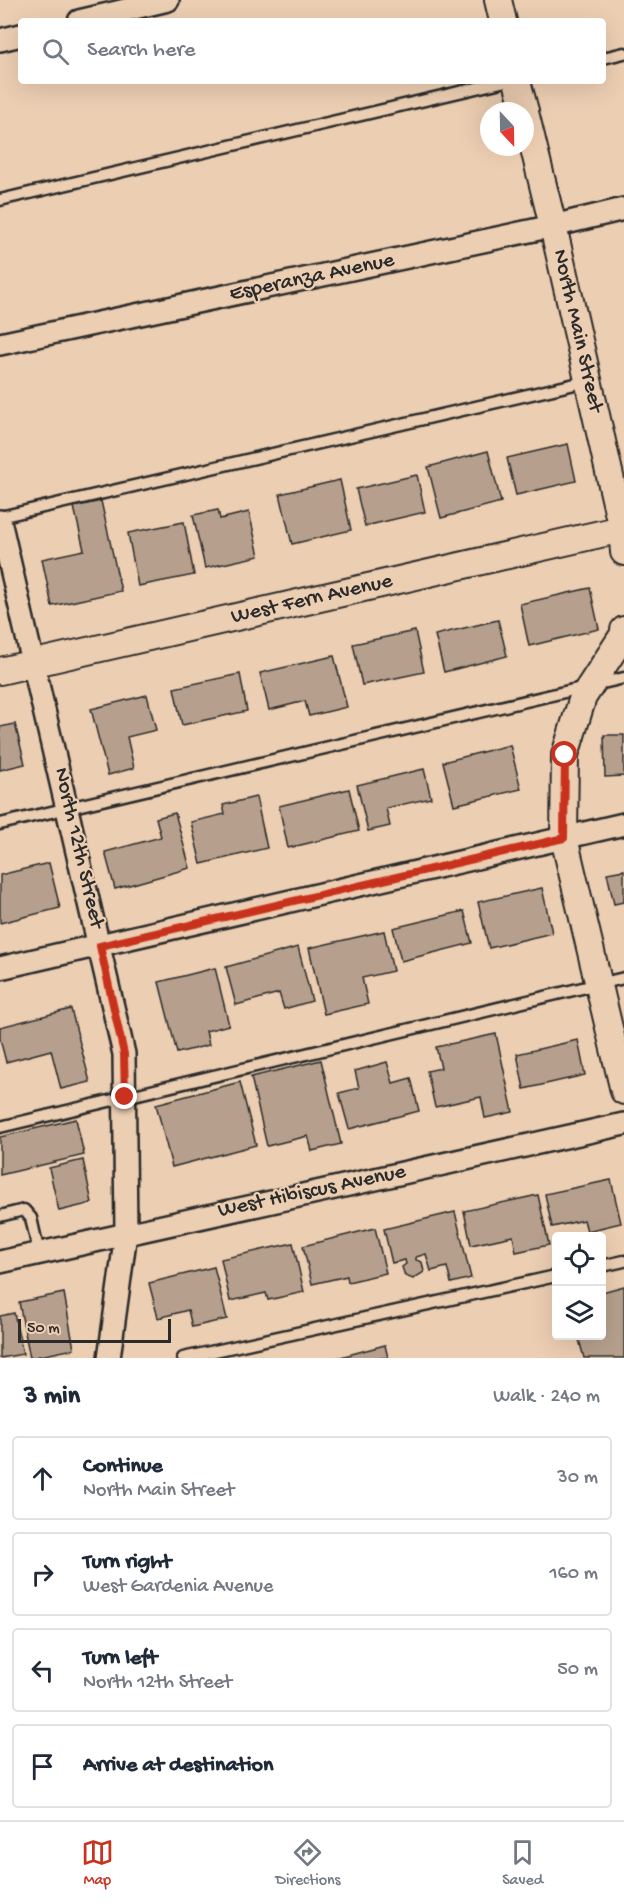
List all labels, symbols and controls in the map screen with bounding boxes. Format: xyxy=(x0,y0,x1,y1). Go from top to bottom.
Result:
search box xyxy=(18,18,606,84)
icon: search xyxy=(39,35,72,68)
text: Search here xyxy=(87,38,195,64)
north arrow xyxy=(480,102,534,156)
street label: North Main Street xyxy=(546,247,608,417)
street label: Esperanza Avenue xyxy=(227,248,397,308)
street label: West Fern Avenue xyxy=(229,569,396,631)
route start xyxy=(551,741,577,767)
street label: North 12th Street xyxy=(47,765,110,933)
route end xyxy=(111,1083,137,1109)
street label: West Hibiscus Avenue xyxy=(216,1159,409,1225)
map controls xyxy=(552,1232,606,1340)
button: locate xyxy=(552,1232,606,1286)
button: layers xyxy=(552,1286,606,1340)
scale bar xyxy=(18,1316,171,1344)
text: 50 m xyxy=(27,1320,60,1339)
text: 3 min xyxy=(24,1382,80,1413)
text: Walk · 240 m xyxy=(493,1386,600,1409)
text: Continue xyxy=(83,1454,163,1480)
icon: ahead xyxy=(26,1462,59,1495)
text: 30 m xyxy=(557,1467,598,1490)
text: North Main Street xyxy=(83,1480,234,1503)
text: Turn right xyxy=(83,1550,171,1576)
icon: right xyxy=(26,1558,59,1591)
text: 160 m xyxy=(549,1563,598,1586)
text: West Gardenia Avenue xyxy=(83,1576,273,1599)
text: Turn left xyxy=(83,1646,157,1672)
icon: left xyxy=(26,1654,59,1687)
text: 50 m xyxy=(557,1659,598,1682)
text: North 12th Street xyxy=(83,1672,232,1695)
icon: arrive xyxy=(26,1750,59,1783)
text: Arrive at destination xyxy=(83,1753,273,1779)
tab: Map xyxy=(81,1836,114,1891)
tab: Directions xyxy=(275,1836,341,1891)
tab: Saved xyxy=(502,1836,543,1891)

